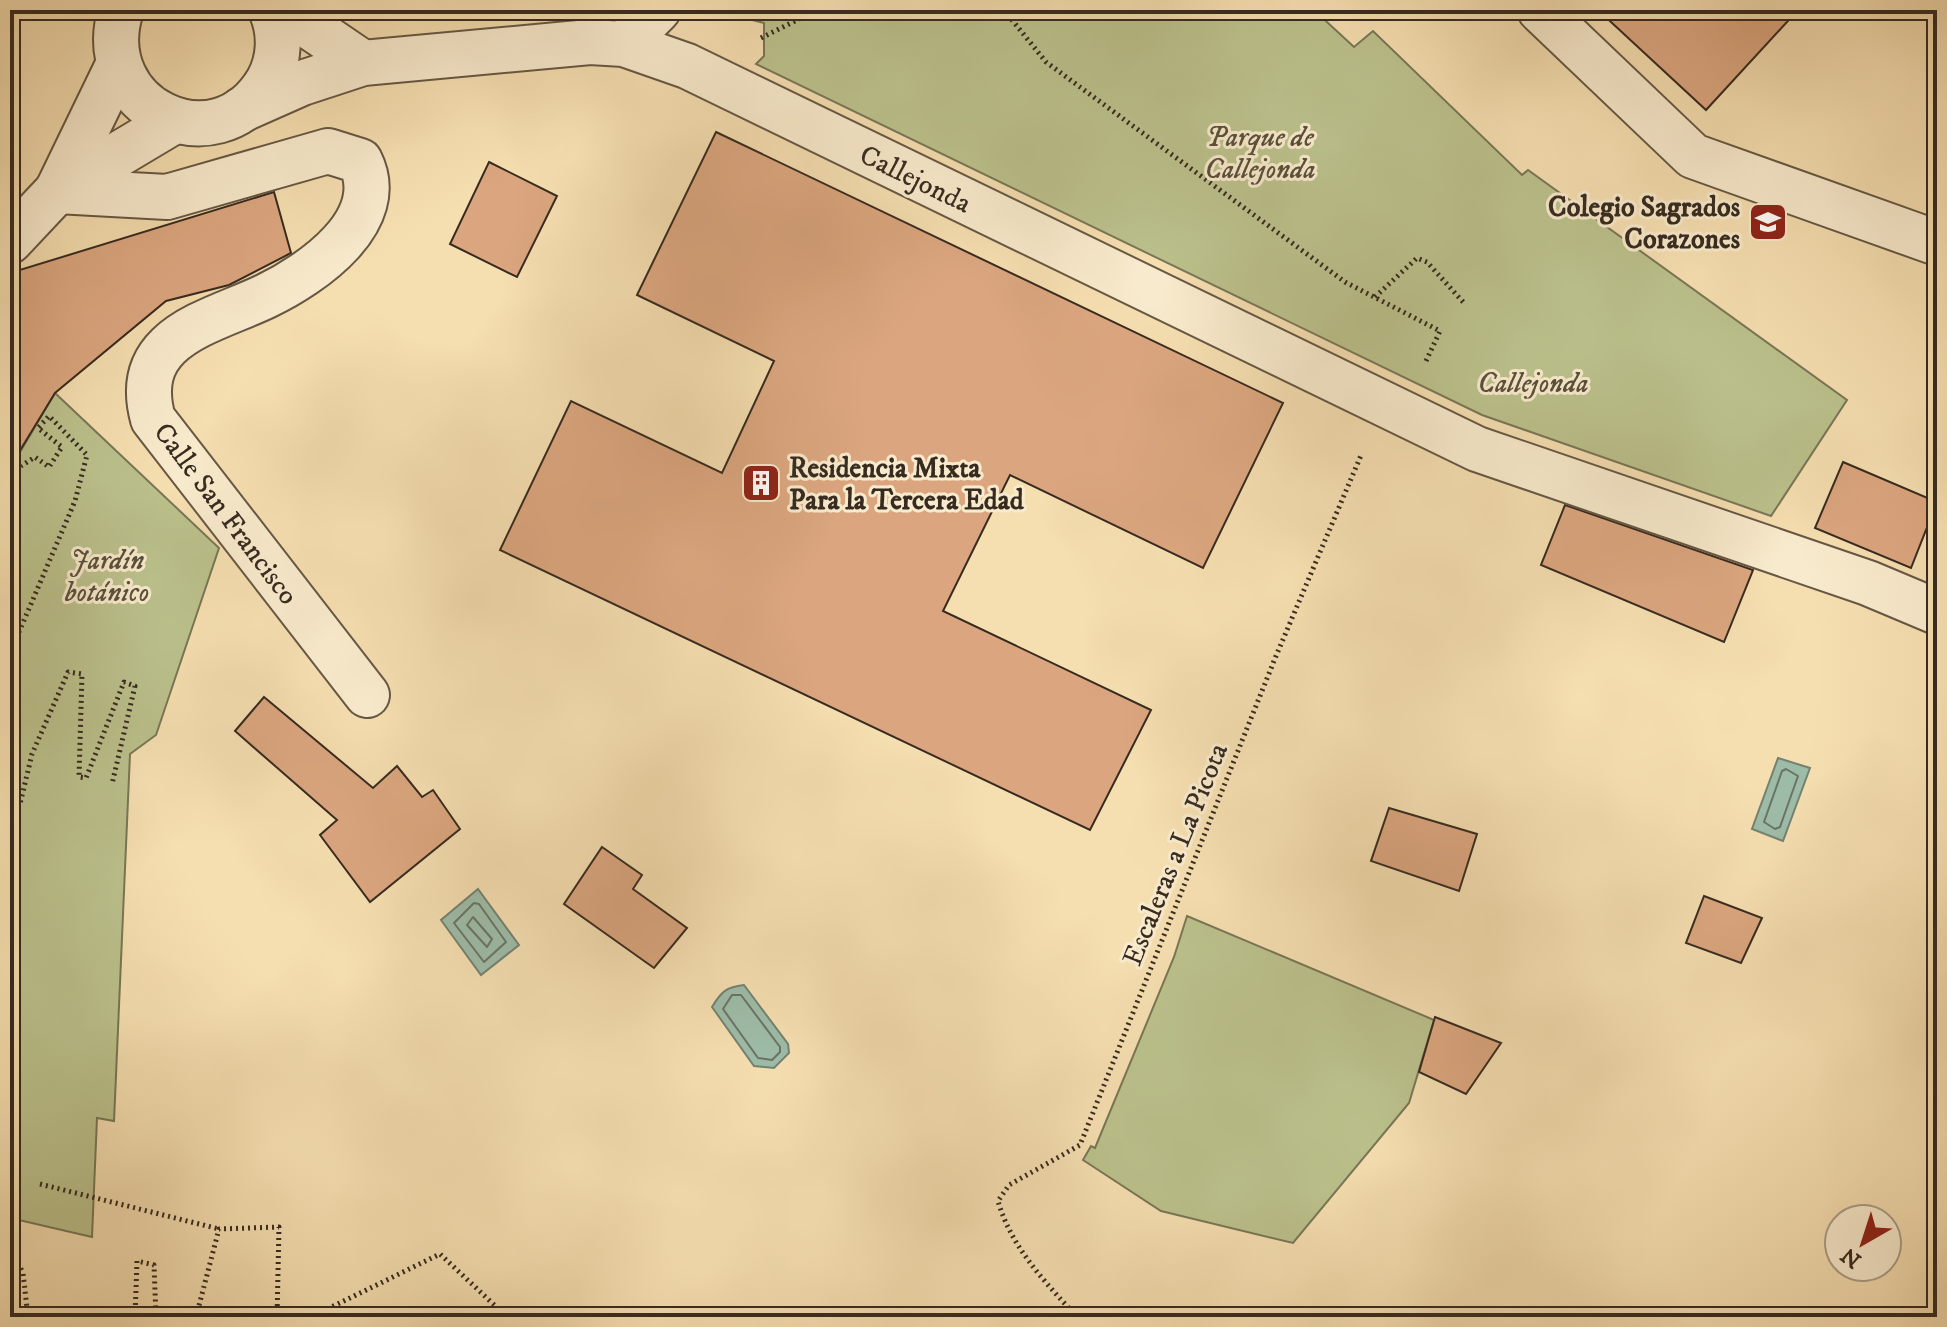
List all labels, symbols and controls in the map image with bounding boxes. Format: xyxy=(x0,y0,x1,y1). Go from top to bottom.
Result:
park label: Parque de Callejonda xyxy=(1204,120,1316,187)
street label: Callejonda xyxy=(854,137,977,221)
place label: Colegio Sagrados Corazones xyxy=(1548,190,1741,257)
school or university icon: Colegio Sagrados Corazones xyxy=(1747,201,1789,243)
park label: Callejonda xyxy=(1477,366,1589,401)
street label: Calle San Francisco xyxy=(146,416,306,612)
place label: Residencia Mixta Para la Tercera Edad xyxy=(789,451,1025,518)
building icon: Residencia Mixta Para la Tercera Edad xyxy=(740,462,782,504)
park label: Jardín botánico xyxy=(65,543,149,610)
street label: Escaleras a La Picota xyxy=(1115,738,1236,971)
north arrow xyxy=(1823,1203,1903,1283)
text: N xyxy=(1836,1241,1867,1274)

